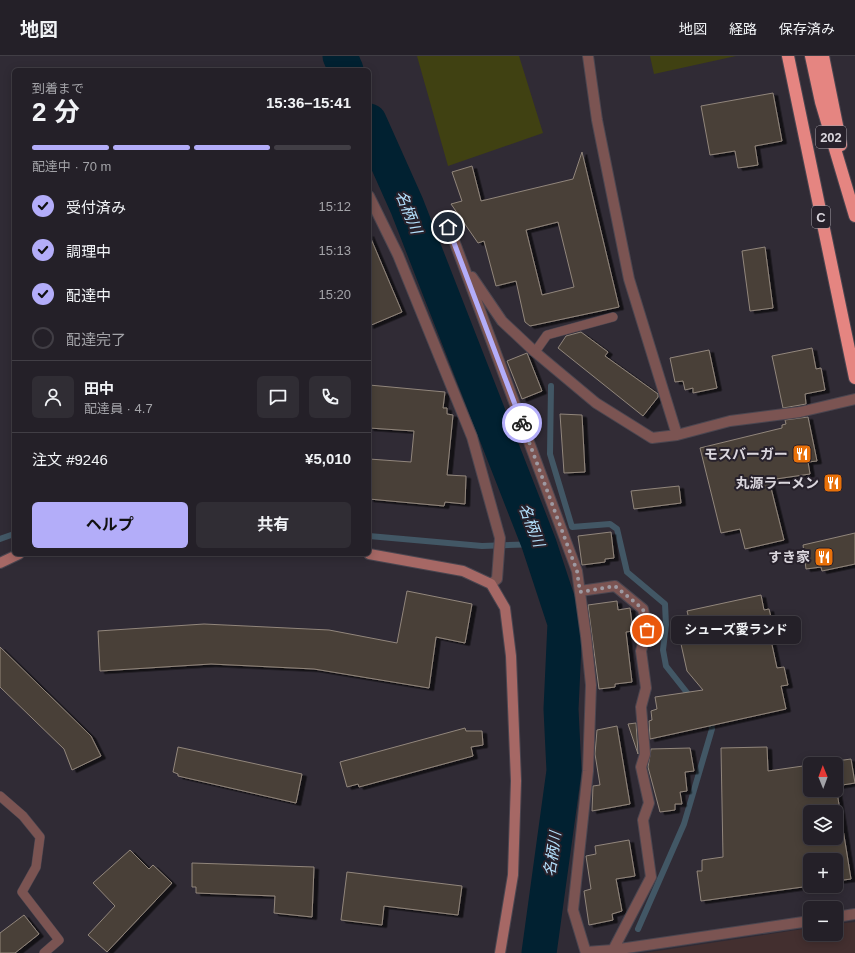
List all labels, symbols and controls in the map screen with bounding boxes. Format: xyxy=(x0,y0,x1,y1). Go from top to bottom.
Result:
text: 地図 xyxy=(20,19,58,40)
text: 地図 xyxy=(679,21,707,37)
text: 経路 xyxy=(729,21,757,37)
text: 保存済み xyxy=(779,21,835,37)
text: 到着まで xyxy=(32,81,84,96)
text: 15:36–15:41 xyxy=(266,94,351,111)
text: 2 分 xyxy=(32,97,80,127)
road number: 202 xyxy=(816,126,846,148)
text: 配達中 · 70 m xyxy=(32,159,111,174)
water label: 名柄川 xyxy=(393,188,426,238)
icon: check xyxy=(32,195,54,217)
text: 受付済み xyxy=(66,199,126,216)
text: 15:12 xyxy=(318,199,351,214)
road number: C xyxy=(812,206,830,228)
pin xyxy=(431,210,465,244)
icon: home xyxy=(437,216,459,238)
icon: check xyxy=(32,239,54,261)
text: 調理中 xyxy=(66,243,111,260)
text: 15:13 xyxy=(318,243,351,258)
icon: check xyxy=(32,283,54,305)
text: 配達中 xyxy=(66,287,111,304)
text: 15:20 xyxy=(318,287,351,302)
text: 配達完了 xyxy=(66,331,126,348)
button: person xyxy=(32,376,74,418)
button: chat xyxy=(257,376,299,418)
button: phone xyxy=(309,376,351,418)
text: 田中 xyxy=(84,380,114,397)
text: 配達員 · 4.7 xyxy=(84,401,153,416)
courier xyxy=(502,403,542,443)
icon: bike xyxy=(511,412,533,434)
restaurant icon: モスバーガー xyxy=(791,443,813,465)
place label: モスバーガー xyxy=(704,446,788,462)
text: ¥5,010 xyxy=(305,450,351,467)
text: 注文 #9246 xyxy=(32,451,108,468)
restaurant icon: 丸源ラーメン xyxy=(822,472,844,494)
place label: 丸源ラーメン xyxy=(736,475,819,491)
water label: 名柄川 xyxy=(516,501,549,551)
button: ヘルプ xyxy=(32,502,188,548)
button: 共有 xyxy=(196,502,351,548)
restaurant icon: すき家 xyxy=(813,546,835,568)
place label: すき家 xyxy=(768,549,810,565)
pin xyxy=(630,613,664,647)
callout: シューズ愛ランド xyxy=(671,616,801,644)
icon: bag xyxy=(636,619,658,641)
text: シューズ愛ランド xyxy=(684,622,788,637)
north arrow xyxy=(803,757,843,797)
map controls xyxy=(803,757,843,941)
button: layers xyxy=(803,805,843,845)
water label: 名柄川 xyxy=(540,829,564,877)
button: + xyxy=(803,853,843,893)
button: − xyxy=(803,901,843,941)

